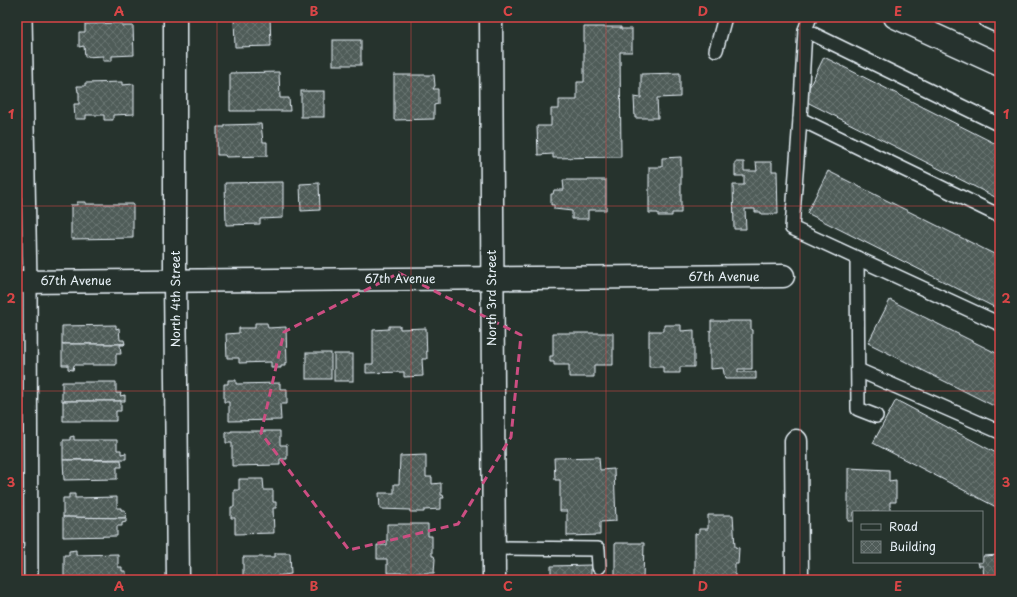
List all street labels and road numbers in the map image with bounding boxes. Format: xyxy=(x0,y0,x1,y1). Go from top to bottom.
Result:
street label: North 3rd Street xyxy=(482,250,500,346)
street label: North 4th Street xyxy=(166,251,184,347)
street label: 67th Avenue xyxy=(689,267,760,285)
street label: 67th Avenue xyxy=(365,269,436,287)
street label: 67th Avenue xyxy=(41,271,112,289)

